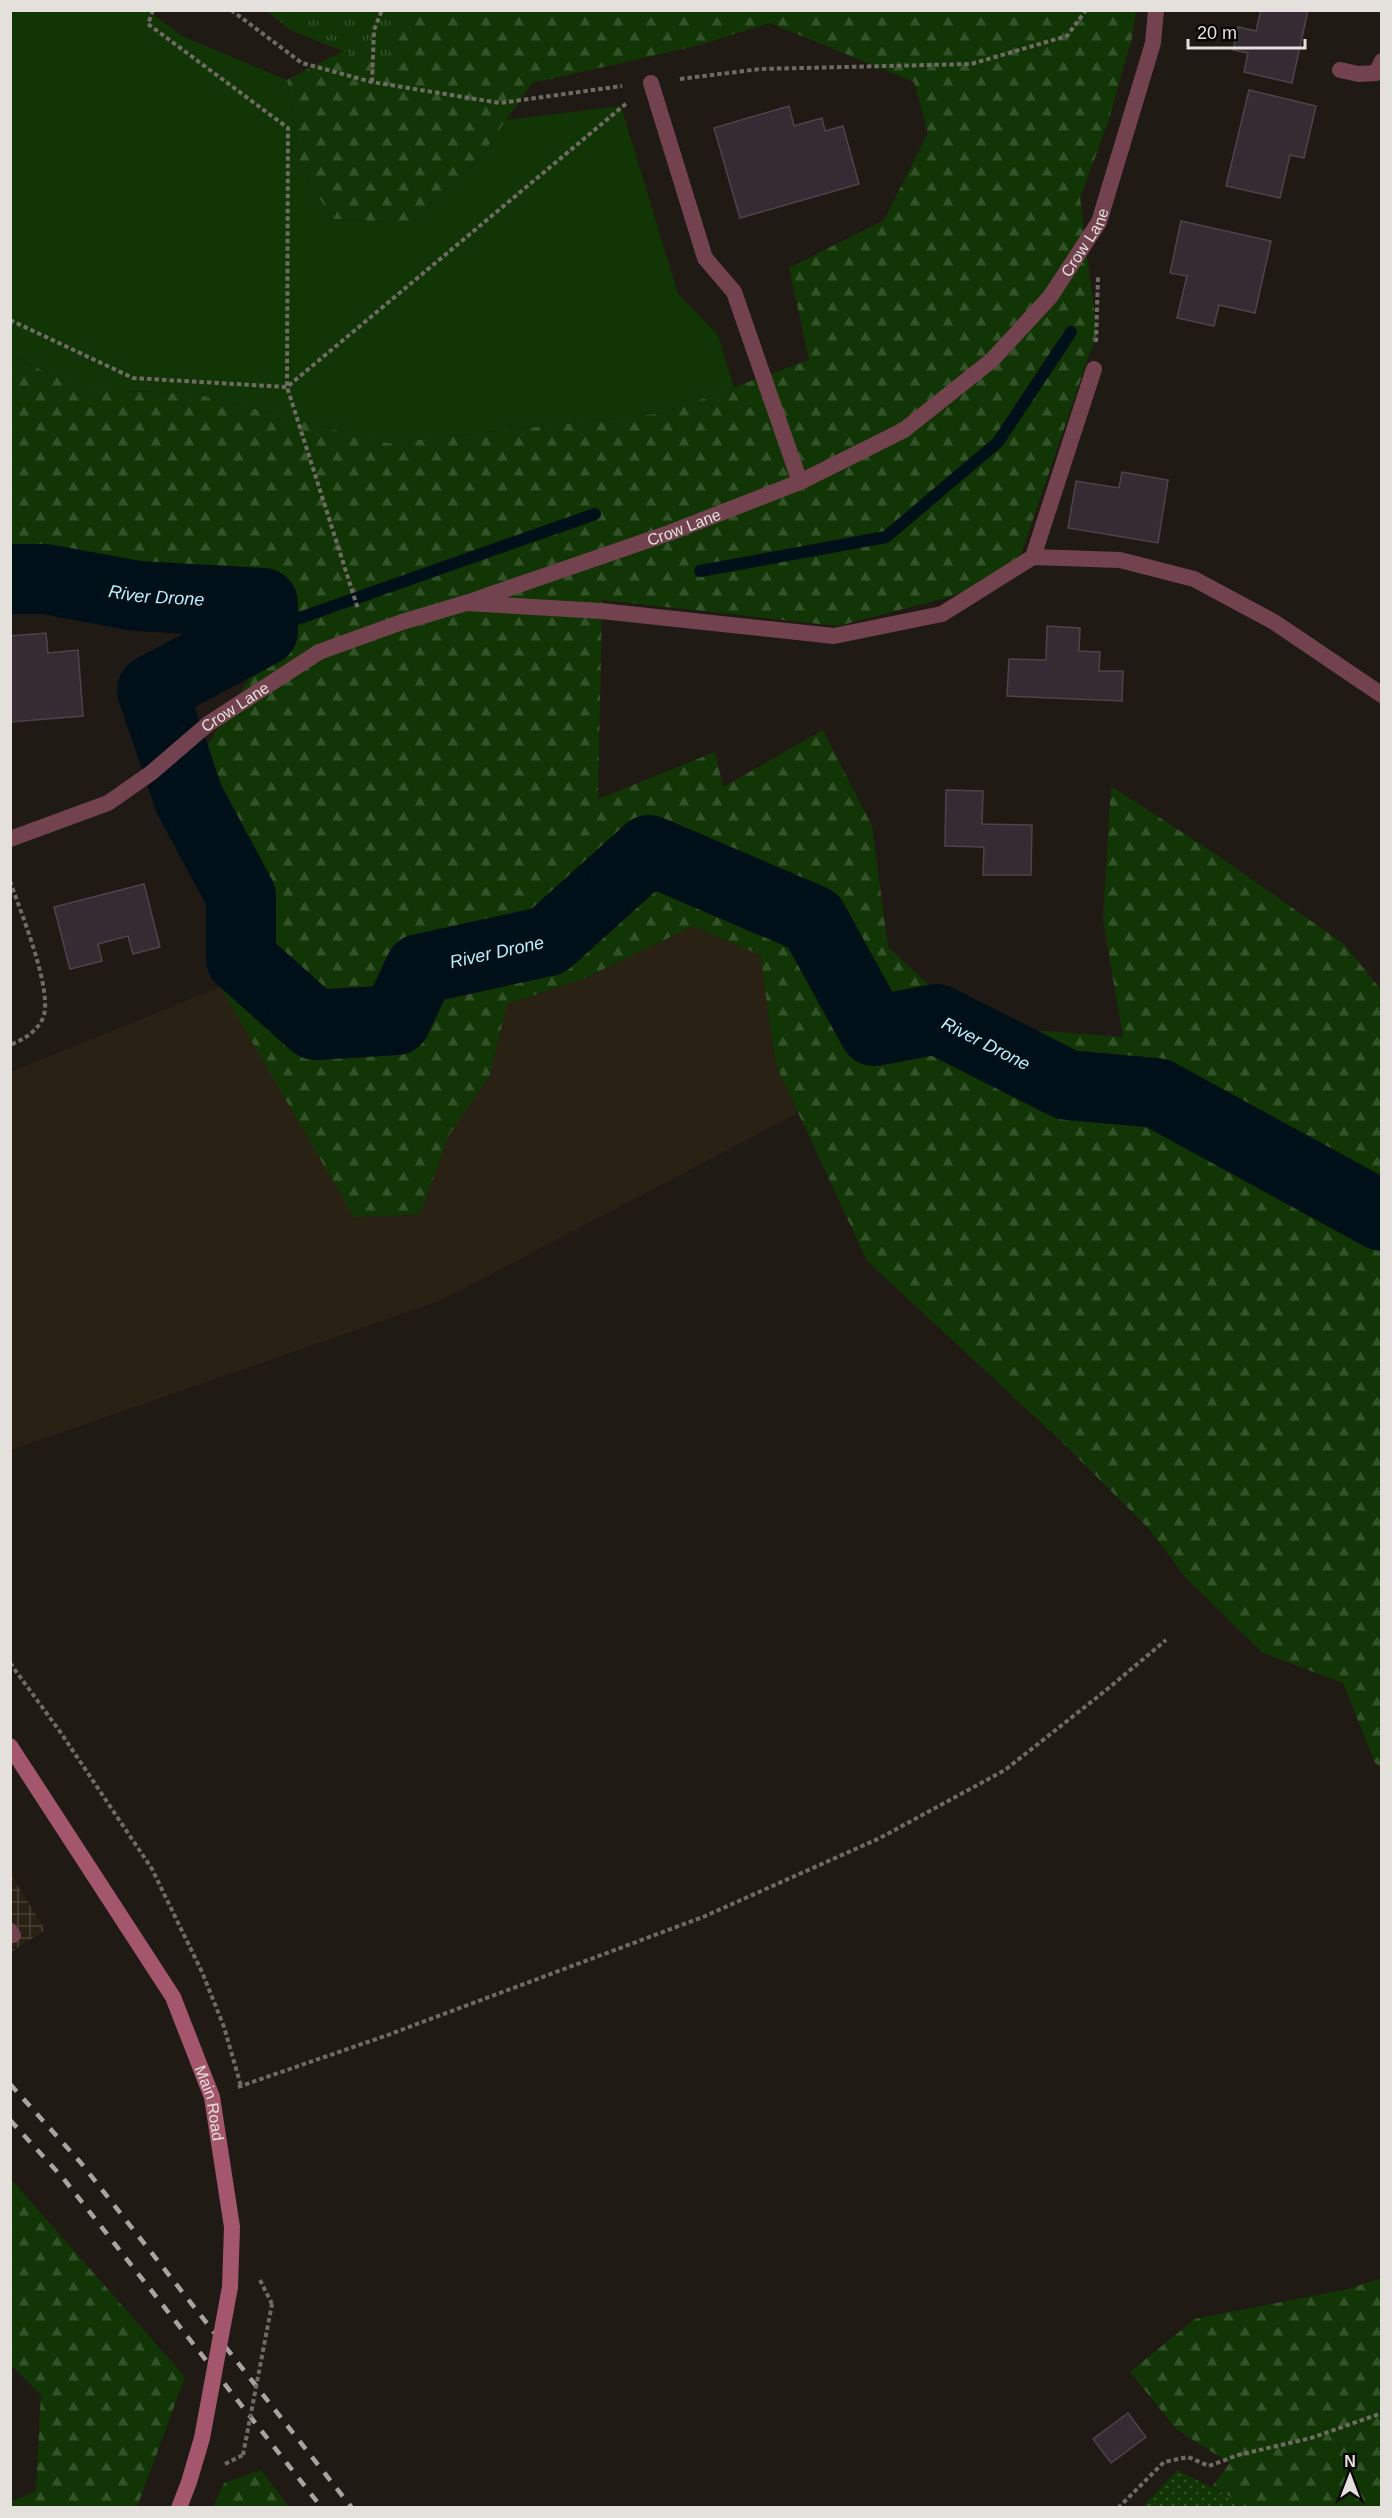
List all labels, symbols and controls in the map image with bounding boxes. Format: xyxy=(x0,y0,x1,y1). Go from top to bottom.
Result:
scale bar xyxy=(1188,12,1305,50)
text: 20 m xyxy=(1197,23,1237,43)
street label: Crow Lane xyxy=(1058,206,1112,280)
street label: Crow Lane xyxy=(645,506,723,549)
water label: River Drone xyxy=(107,581,205,610)
street label: Crow Lane xyxy=(198,679,272,735)
water label: River Drone xyxy=(448,932,546,972)
water label: River Drone xyxy=(938,1013,1033,1074)
street label: Main Road xyxy=(192,2063,227,2142)
north arrow xyxy=(1320,2446,1380,2506)
text: N xyxy=(1344,2453,1356,2470)

